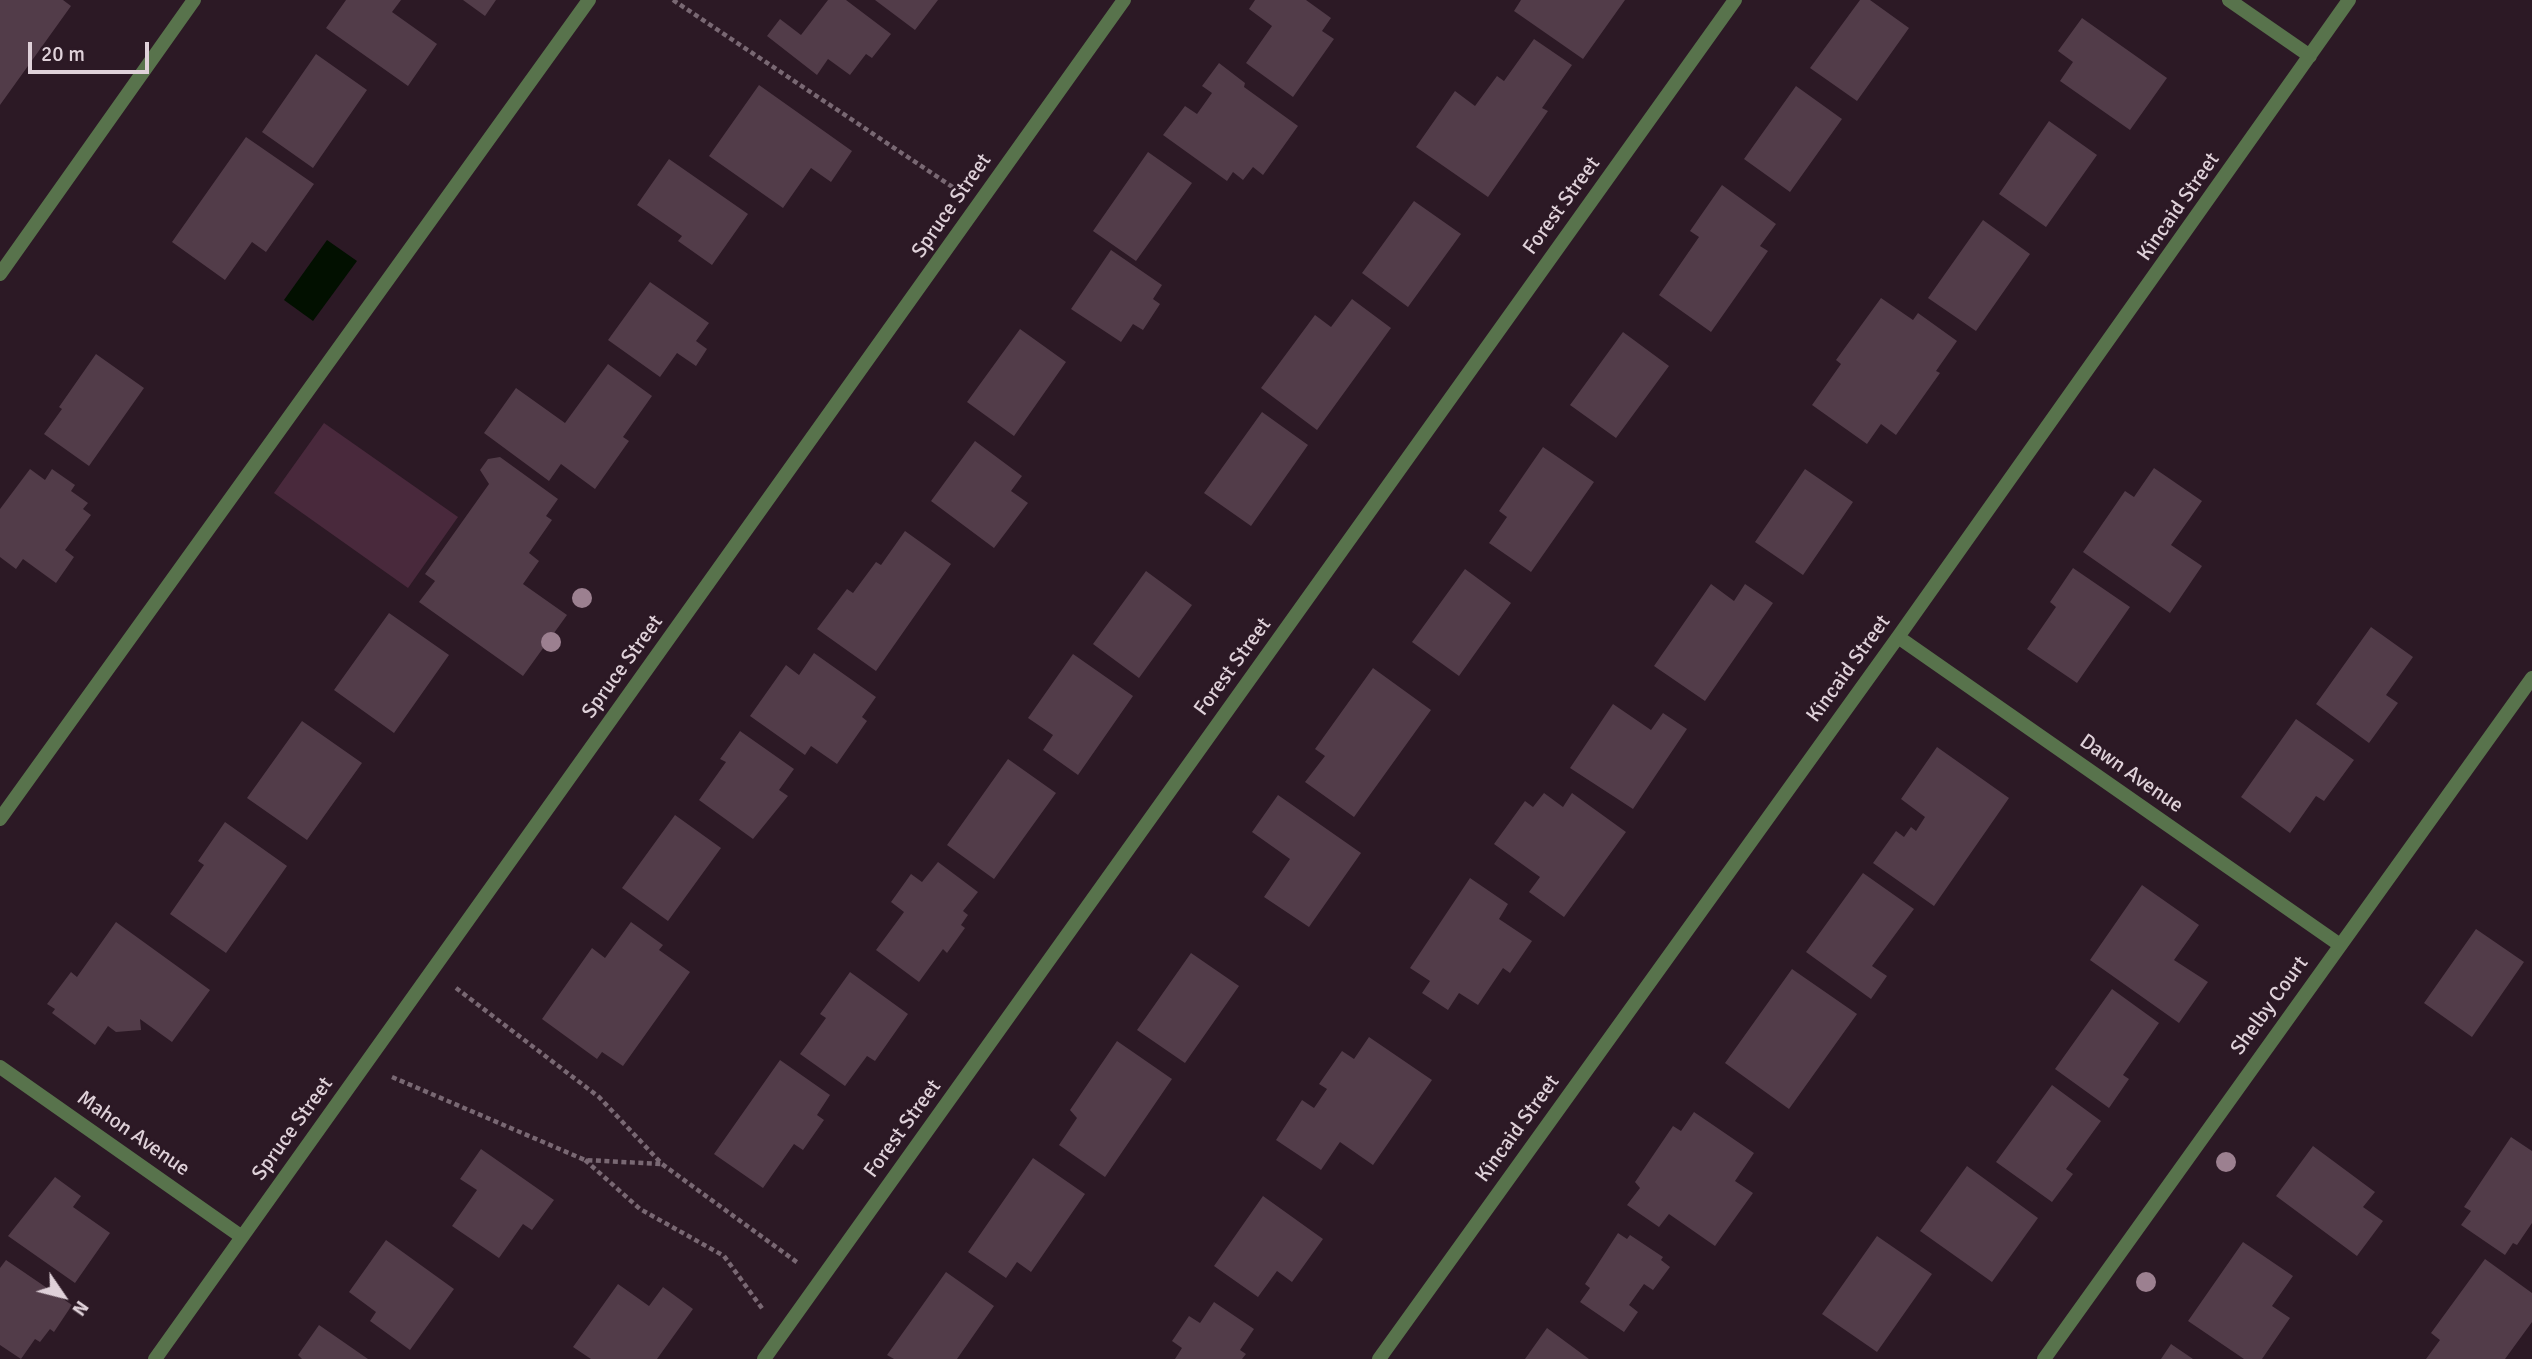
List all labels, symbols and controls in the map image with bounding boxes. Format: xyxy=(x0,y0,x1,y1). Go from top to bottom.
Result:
scale bar xyxy=(32,28,152,72)
text: 20 m xyxy=(41,41,85,67)
street label: Kincaid Street xyxy=(2132,148,2226,266)
street label: Spruce Street xyxy=(907,149,997,263)
street label: Forest Street xyxy=(1518,152,1606,260)
street label: Spruce Street xyxy=(577,610,669,724)
street label: Kincaid Street xyxy=(1802,610,1896,728)
street label: Forest Street xyxy=(1189,613,1277,721)
street label: Dawn Avenue xyxy=(2074,729,2188,819)
street label: Shelby Court xyxy=(2226,952,2314,1060)
street label: Kincaid Street xyxy=(1471,1070,1565,1188)
street label: Spruce Street xyxy=(247,1072,339,1186)
street label: Forest Street xyxy=(859,1075,947,1183)
street label: Mahon Avenue xyxy=(72,1086,194,1182)
north arrow xyxy=(28,1261,98,1331)
text: N xyxy=(67,1296,94,1320)

